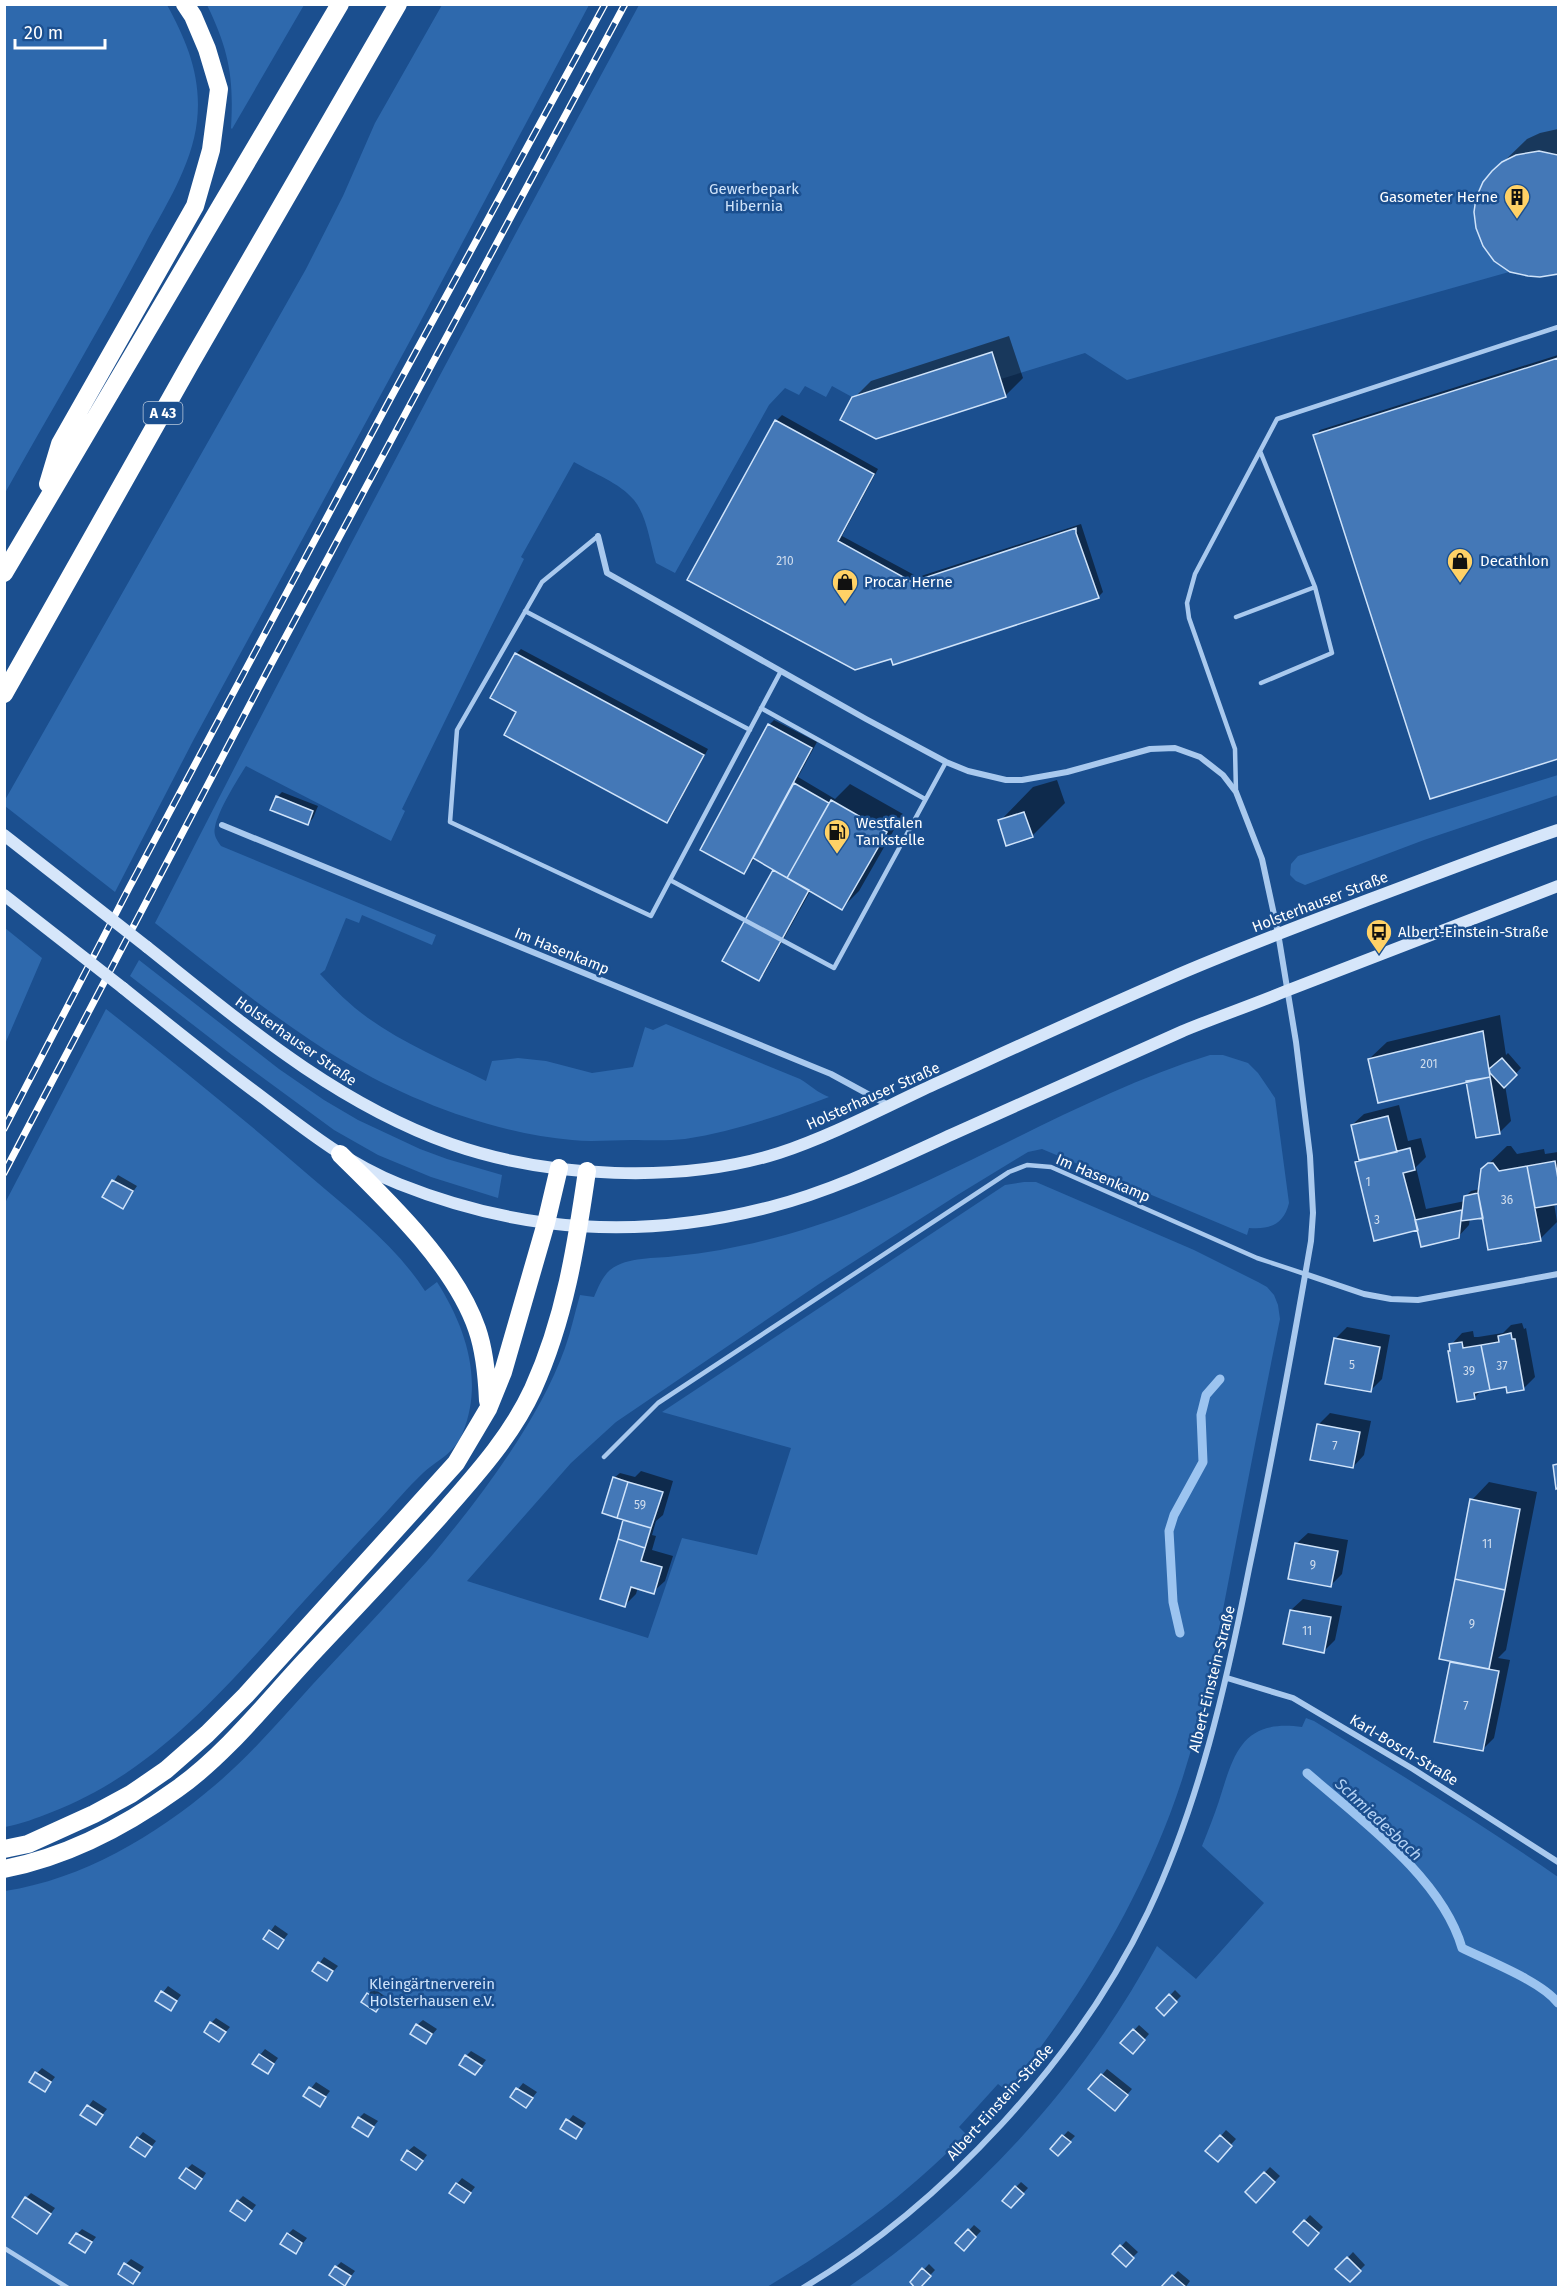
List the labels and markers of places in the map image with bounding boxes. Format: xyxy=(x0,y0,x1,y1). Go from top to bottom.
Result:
building icon: Gasometer Herne xyxy=(1502,182,1532,220)
place label: Gasometer Herne xyxy=(1379,188,1498,206)
shop icon: Decathlon xyxy=(1445,546,1475,584)
place label: Decathlon xyxy=(1480,552,1549,570)
shop icon: Procar Herne xyxy=(830,567,860,605)
place label: Procar Herne xyxy=(864,573,953,591)
place label: Westfalen Tankstelle xyxy=(856,814,925,849)
fuel station icon: Westfalen Tankstelle xyxy=(822,817,852,855)
bus stop icon: Albert-Einstein-Straße xyxy=(1364,917,1394,955)
place label: Albert-Einstein-Straße xyxy=(1398,923,1549,941)

